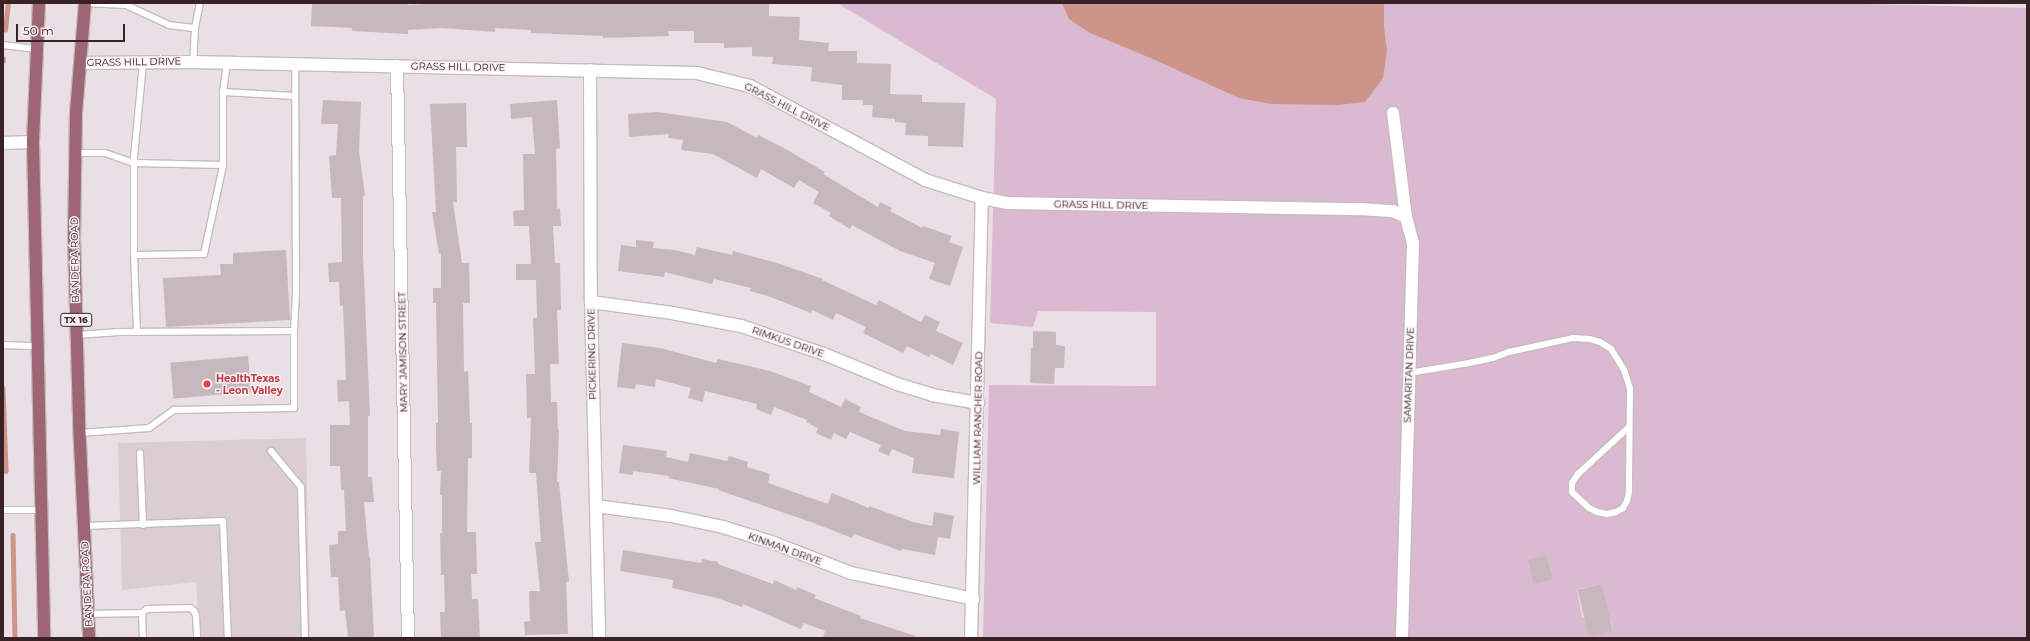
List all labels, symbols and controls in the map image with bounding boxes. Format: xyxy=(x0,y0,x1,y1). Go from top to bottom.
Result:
scale bar xyxy=(18,16,127,42)
text: 50 m xyxy=(23,23,54,38)
street label: GRASS HILL DRIVE xyxy=(87,55,181,69)
street label: GRASS HILL DRIVE xyxy=(411,60,505,74)
street label: GRASS HILL DRIVE xyxy=(742,80,832,134)
street label: GRASS HILL DRIVE xyxy=(1054,198,1148,212)
street label: BANDERA ROAD xyxy=(68,217,82,303)
street label: MARY JAMISON STREET xyxy=(396,291,410,413)
street label: PICKERING DRIVE xyxy=(585,308,599,400)
road number: TX 16 xyxy=(60,313,92,327)
street label: RIMKUS DRIVE xyxy=(750,324,826,360)
street label: SAMARITAN DRIVE xyxy=(1401,327,1417,423)
street label: WILLIAM RANCHER ROAD xyxy=(971,351,985,485)
place label: HealthTexas - Leon Valley xyxy=(216,372,283,396)
marker: HealthTexas - Leon Valley xyxy=(201,378,213,390)
street label: KINMAN DRIVE xyxy=(746,530,824,568)
street label: BANDERA ROAD xyxy=(79,541,95,627)

